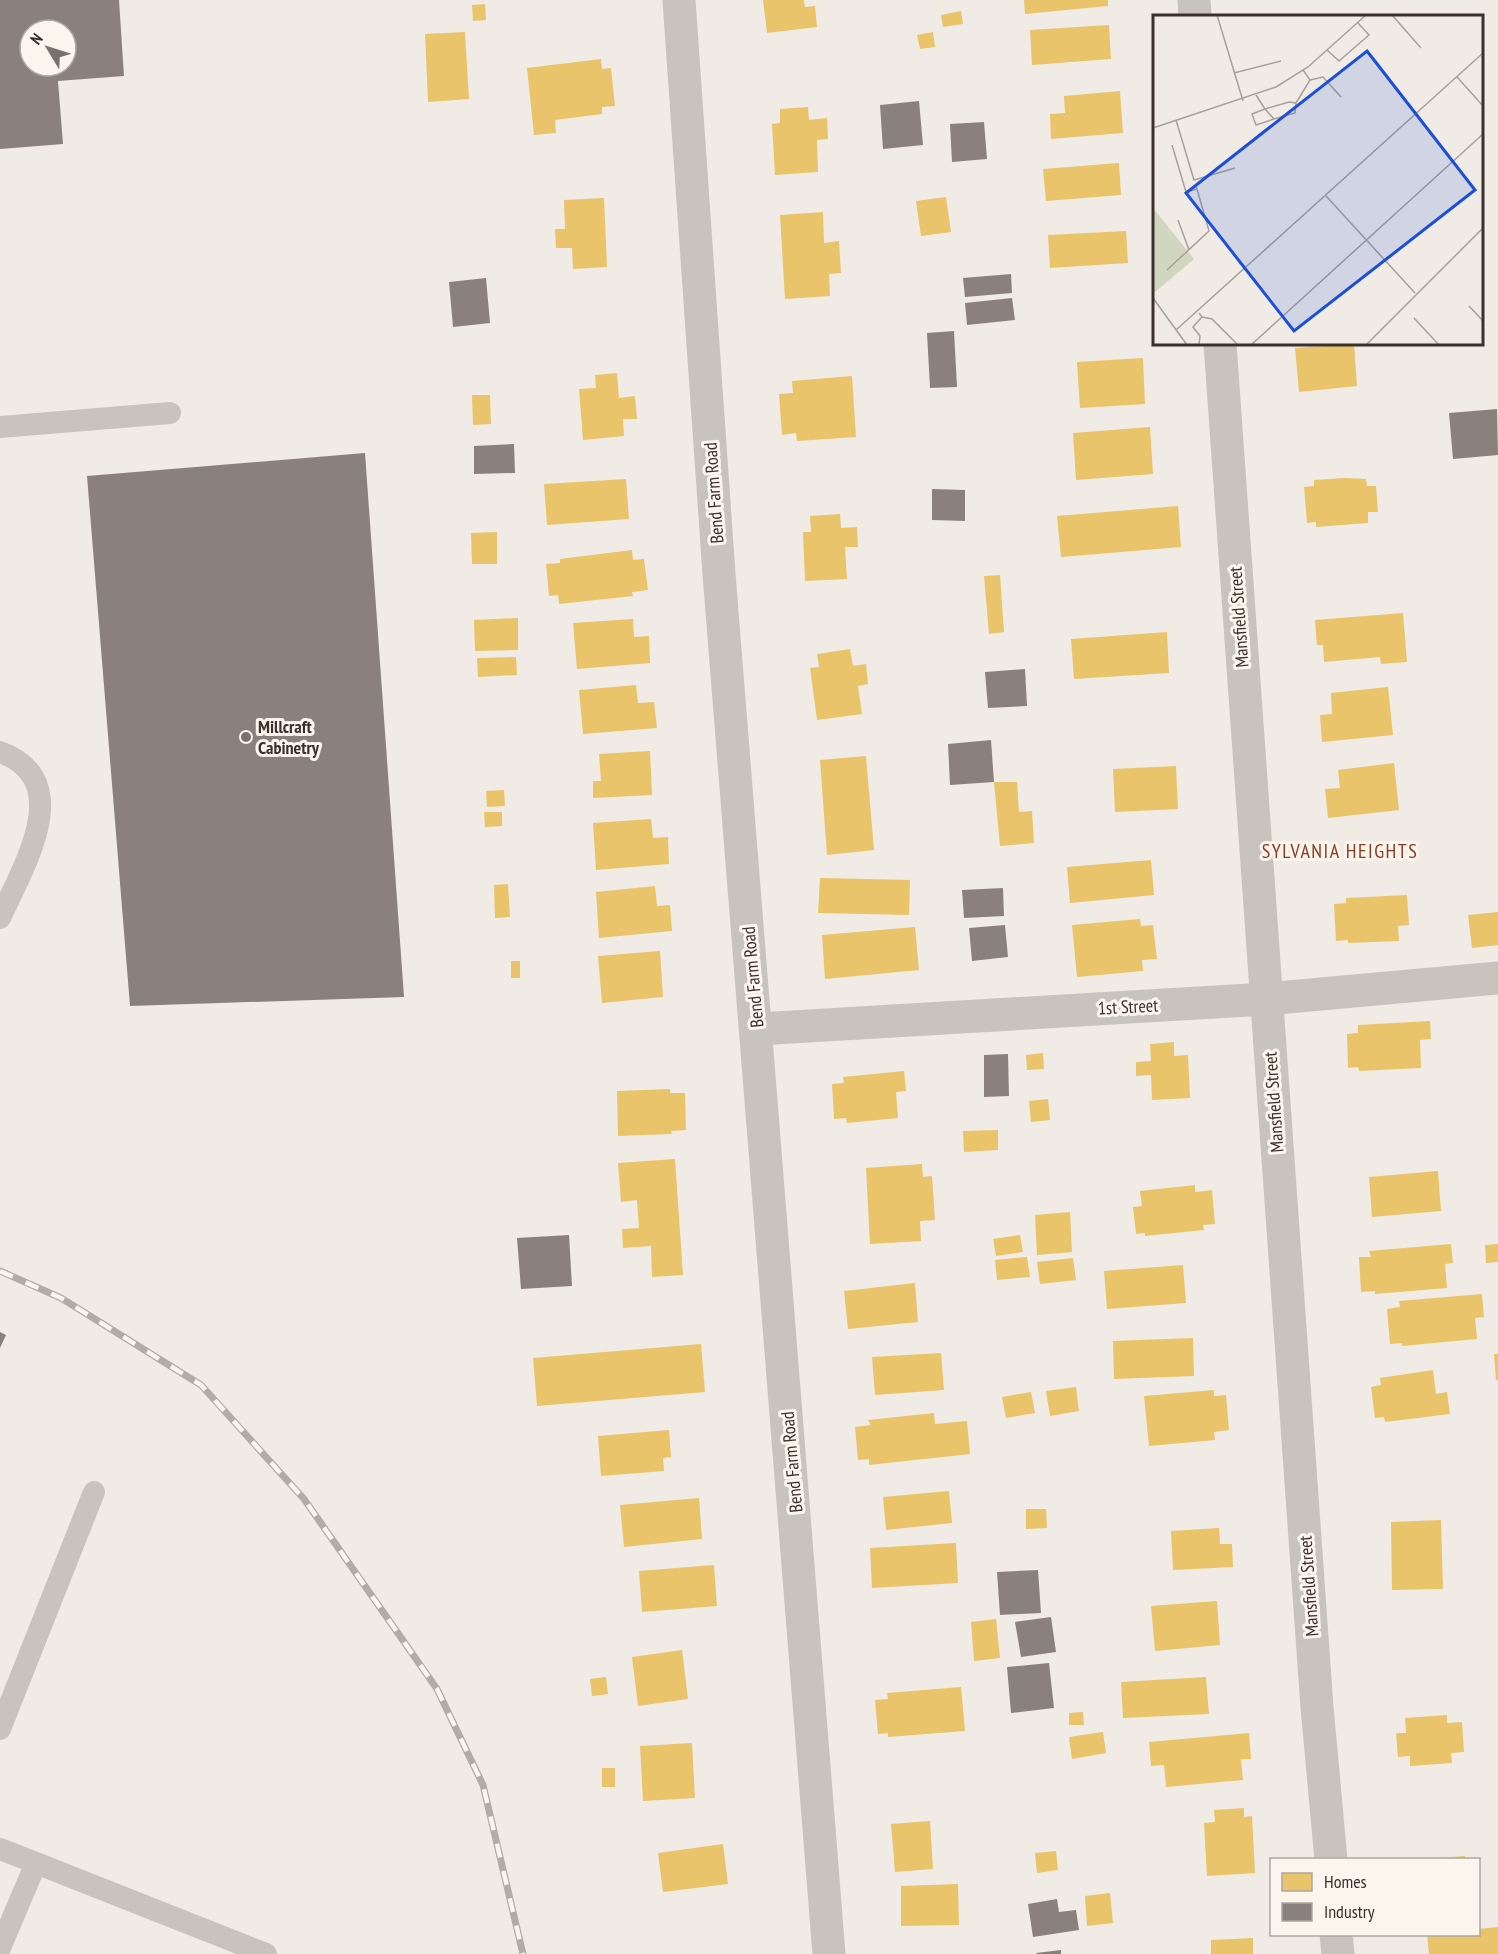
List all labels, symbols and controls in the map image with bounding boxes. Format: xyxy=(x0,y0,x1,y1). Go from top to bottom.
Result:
inset map xyxy=(1153,15,1483,345)
north arrow xyxy=(18,18,78,78)
text: N xyxy=(26,29,47,48)
street label: Bend Farm Road xyxy=(698,442,729,544)
street label: Mansfield Street xyxy=(1224,566,1253,668)
place label: Millcraft Cabinetry xyxy=(258,715,320,759)
marker: Millcraft Cabinetry xyxy=(239,730,253,744)
district label: SYLVANIA HEIGHTS xyxy=(1262,838,1418,864)
street label: Bend Farm Road xyxy=(737,926,768,1028)
street label: 1st Street xyxy=(1097,993,1159,1020)
street label: Mansfield Street xyxy=(1259,1051,1288,1153)
street label: Bend Farm Road xyxy=(776,1411,807,1513)
street label: Mansfield Street xyxy=(1294,1535,1323,1637)
legend xyxy=(1270,1858,1480,1936)
text: Homes xyxy=(1324,1870,1367,1893)
text: Industry xyxy=(1324,1900,1375,1923)

